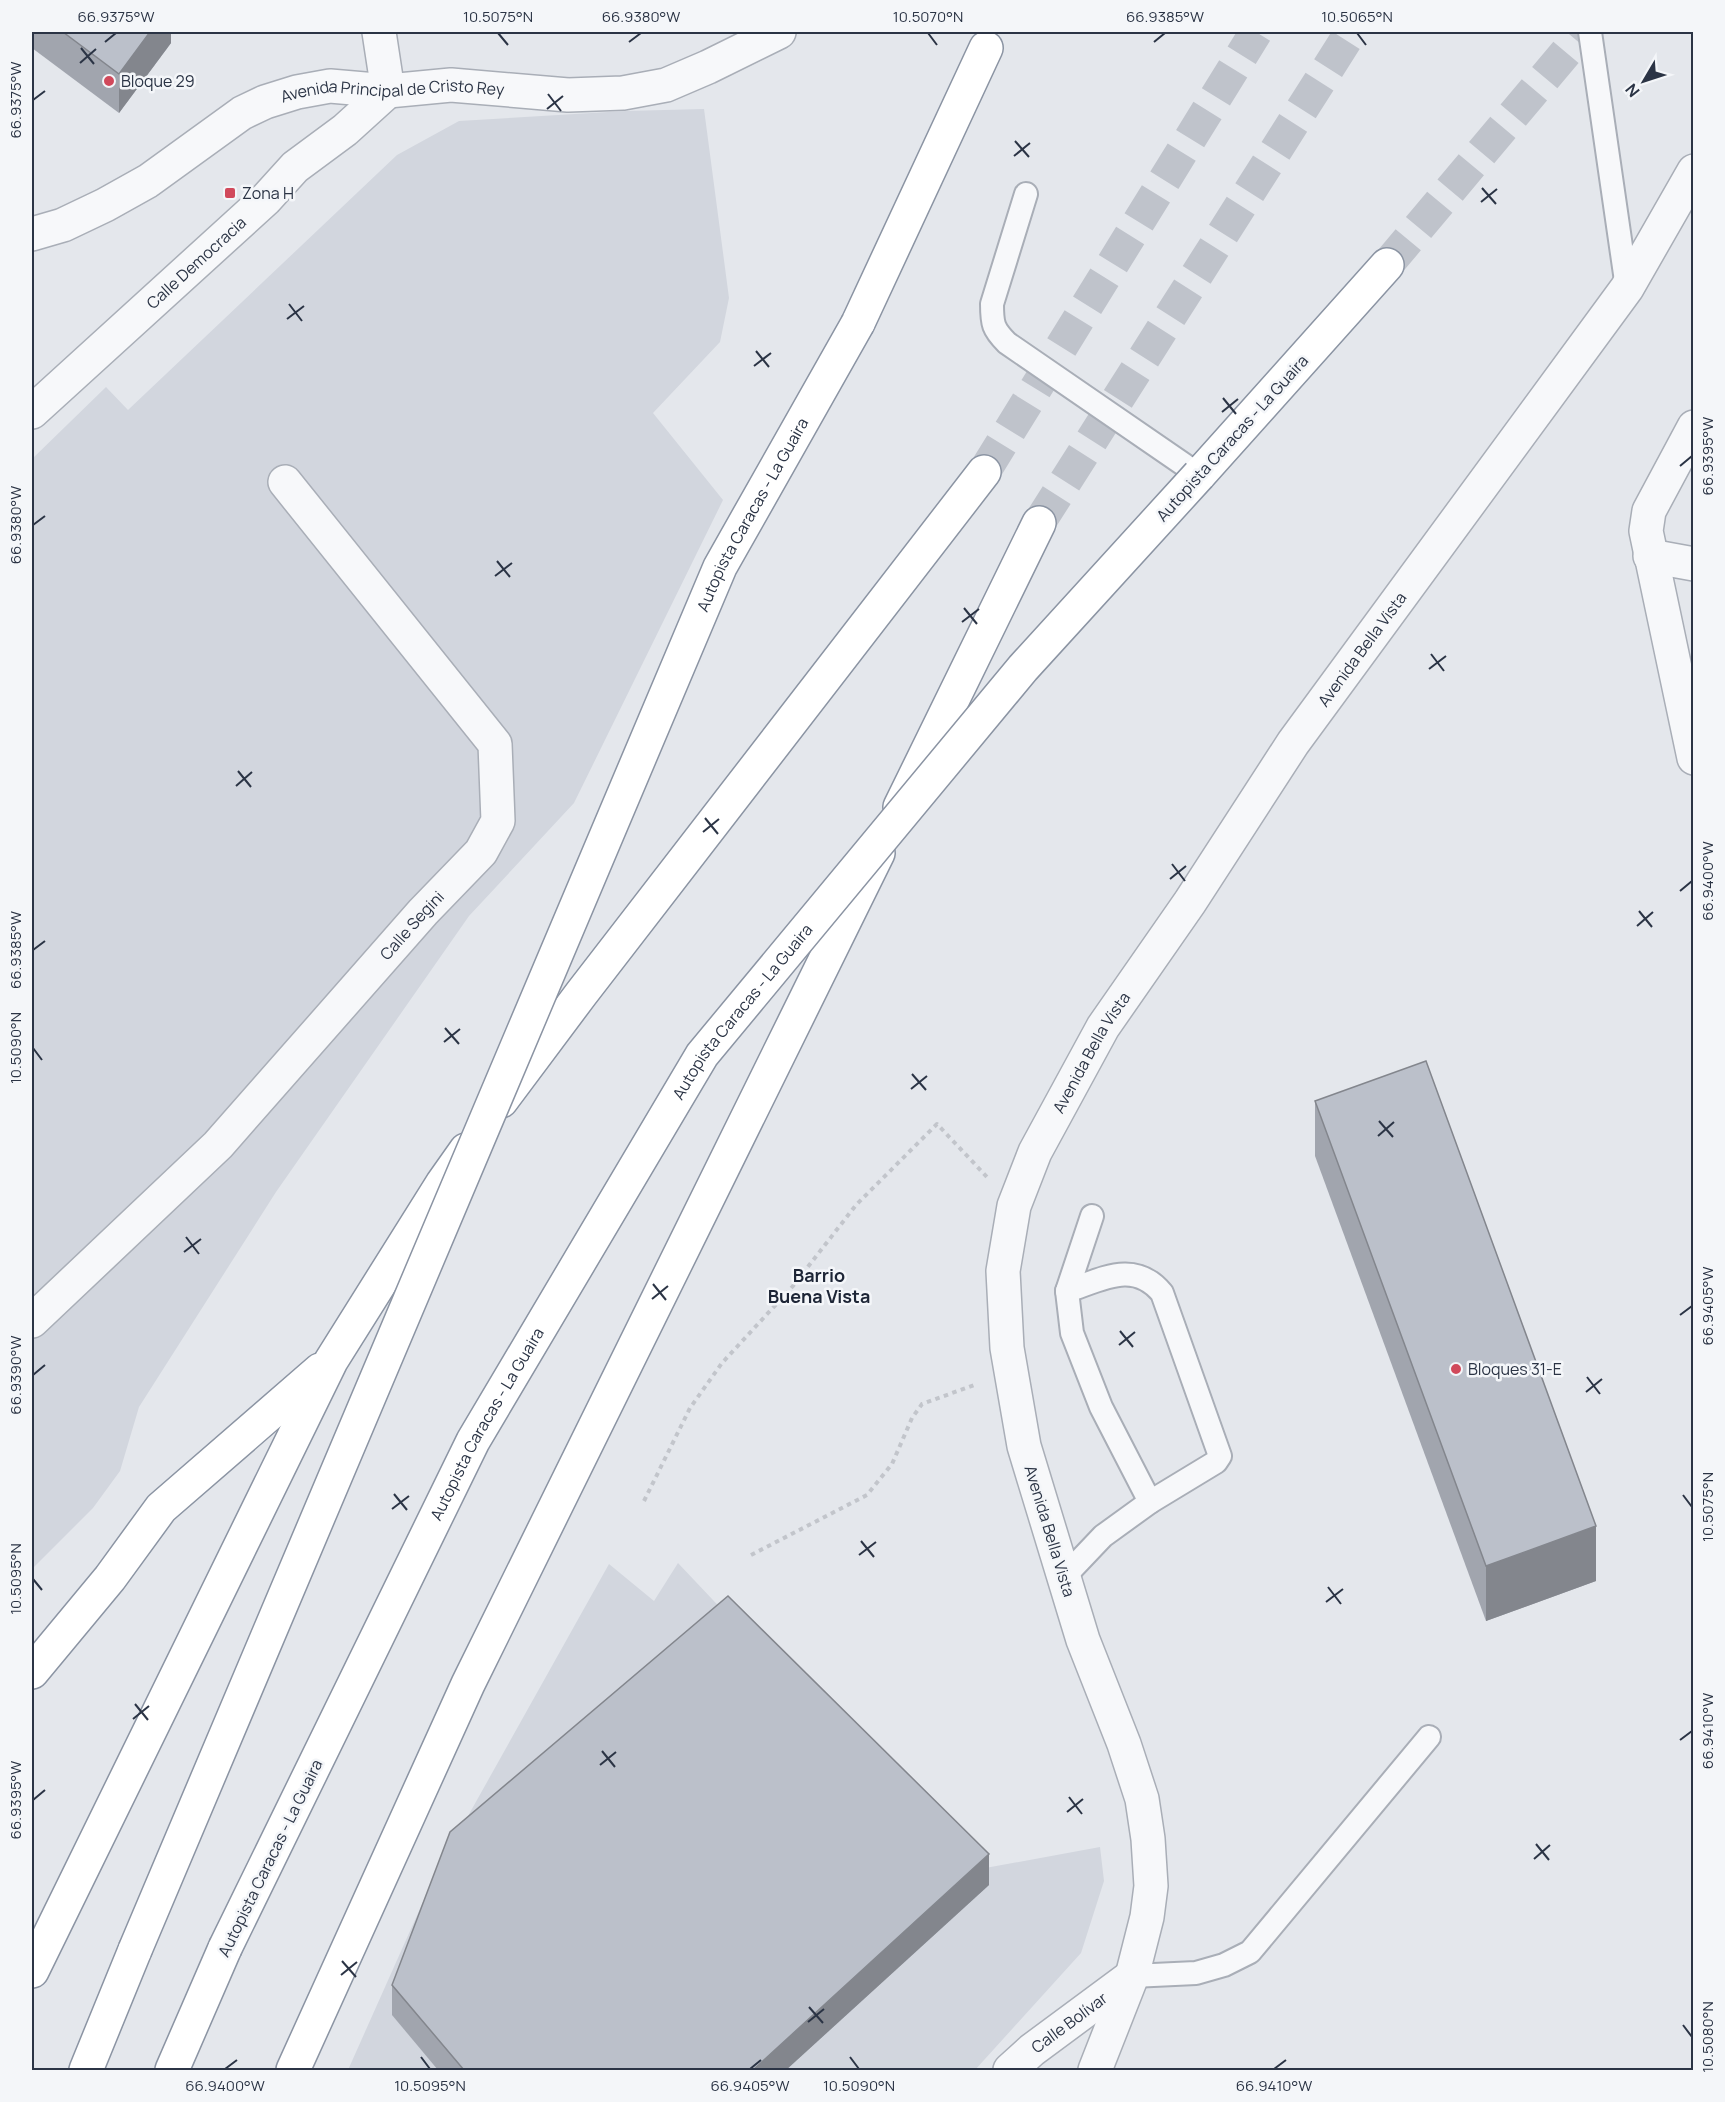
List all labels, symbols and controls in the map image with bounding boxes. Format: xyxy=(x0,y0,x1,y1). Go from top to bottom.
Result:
text: 66.9375°W xyxy=(78,6,155,27)
text: 10.5075°N xyxy=(463,6,533,27)
text: 66.9380°W xyxy=(602,6,680,27)
text: 10.5070°N xyxy=(893,6,963,27)
text: 66.9385°W xyxy=(1126,6,1204,27)
text: 10.5065°N xyxy=(1321,6,1393,27)
north arrow xyxy=(1614,51,1674,111)
text: 66.9375°W xyxy=(5,62,26,139)
place label: Bloque 29 xyxy=(121,70,195,92)
marker: Bloque 29 xyxy=(102,74,116,88)
street label: Avenida Principal de Cristo Rey xyxy=(278,74,506,108)
text: N xyxy=(1620,79,1645,102)
place label: Zona H xyxy=(242,182,294,204)
marker: Zona H xyxy=(223,186,237,200)
street label: Calle Democracia xyxy=(142,211,251,314)
street label: Autopista Caracas - La Guaira xyxy=(1151,350,1313,526)
street label: Autopista Caracas - La Guaira xyxy=(691,414,813,615)
text: 66.9395°W xyxy=(1697,417,1718,495)
text: 66.9380°W xyxy=(5,486,26,564)
street label: Avenida Bella Vista xyxy=(1313,587,1411,711)
text: 66.9400°W xyxy=(1697,841,1718,921)
street label: Calle Segini xyxy=(375,886,449,965)
text: 66.9385°W xyxy=(5,911,26,989)
street label: Autopista Caracas - La Guaira xyxy=(667,919,817,1104)
street label: Avenida Bella Vista xyxy=(1047,987,1135,1117)
text: 10.5090°N xyxy=(5,1012,26,1084)
district label: Barrio Buena Vista xyxy=(768,1263,870,1308)
text: 66.9405°W xyxy=(1697,1266,1718,1346)
street label: Autopista Caracas - La Guaira xyxy=(425,1323,549,1524)
text: 66.9390°W xyxy=(5,1335,26,1415)
place label: Bloques 31-E xyxy=(1468,1358,1562,1380)
marker: Bloques 31-E xyxy=(1449,1362,1463,1376)
street label: Avenida Bella Vista xyxy=(1019,1462,1081,1600)
text: 10.5075°N xyxy=(1697,1472,1718,1542)
text: 10.5095°N xyxy=(5,1543,26,1615)
text: 66.9410°W xyxy=(1697,1693,1718,1769)
street label: Autopista Caracas - La Guaira xyxy=(213,1756,327,1960)
text: 66.9395°W xyxy=(5,1761,26,1839)
street label: Calle Bolívar xyxy=(1027,1987,1112,2058)
text: 10.5080°N xyxy=(1697,2001,1718,2073)
text: 66.9400°W xyxy=(185,2075,265,2096)
text: 10.5095°N xyxy=(394,2075,466,2096)
text: 66.9405°W xyxy=(710,2075,790,2096)
text: 10.5090°N xyxy=(823,2075,895,2096)
text: 66.9410°W xyxy=(1236,2075,1312,2096)

